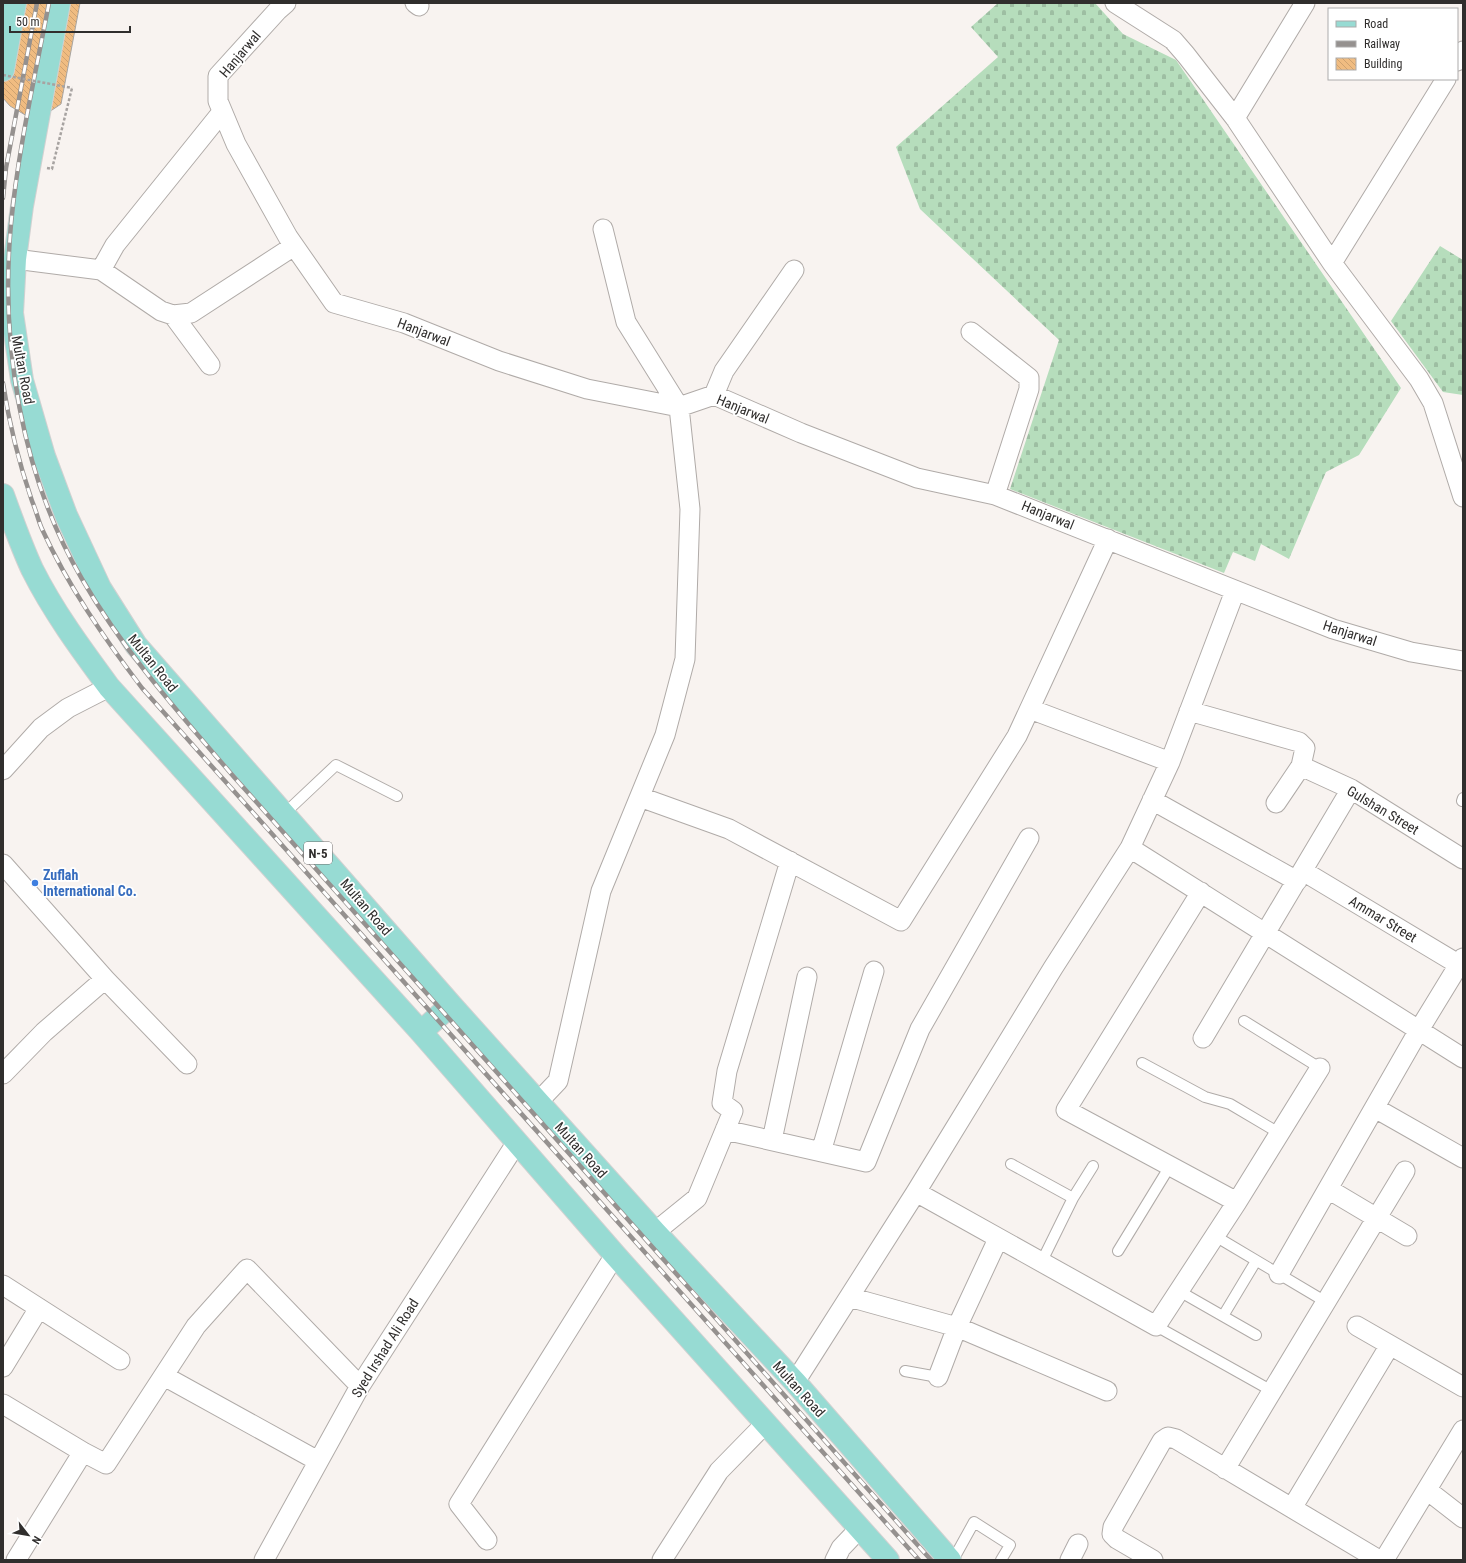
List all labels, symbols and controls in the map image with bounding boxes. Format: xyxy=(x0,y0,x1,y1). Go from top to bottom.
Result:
scale bar xyxy=(10,8,130,34)
legend xyxy=(1328,8,1458,80)
text: 50 m xyxy=(16,15,40,29)
text: Road xyxy=(1364,17,1388,31)
street label: Hanjarwal xyxy=(216,28,264,80)
text: Railway xyxy=(1364,37,1400,51)
text: Building xyxy=(1364,57,1402,71)
street label: Hanjarwal xyxy=(395,315,453,349)
street label: Multan Road xyxy=(9,334,37,406)
street label: Hanjarwal xyxy=(714,391,772,427)
street label: Hanjarwal xyxy=(1019,497,1077,533)
street label: Hanjarwal xyxy=(1321,617,1379,649)
street label: Multan Road xyxy=(125,631,181,695)
street label: Gulshan Street xyxy=(1344,782,1422,838)
road number: N-5 xyxy=(304,842,332,864)
place label: Zuflah International Co. xyxy=(43,867,137,899)
street label: Multan Road xyxy=(337,876,395,938)
marker: Zuflah International Co. xyxy=(30,878,40,888)
street label: Ammar Street xyxy=(1346,893,1420,945)
street label: Multan Road xyxy=(552,1119,610,1181)
street label: Syed Irshad Ali Road xyxy=(348,1296,422,1400)
street label: Multan Road xyxy=(770,1358,828,1420)
north arrow xyxy=(8,1515,48,1555)
text: N xyxy=(29,1534,43,1546)

